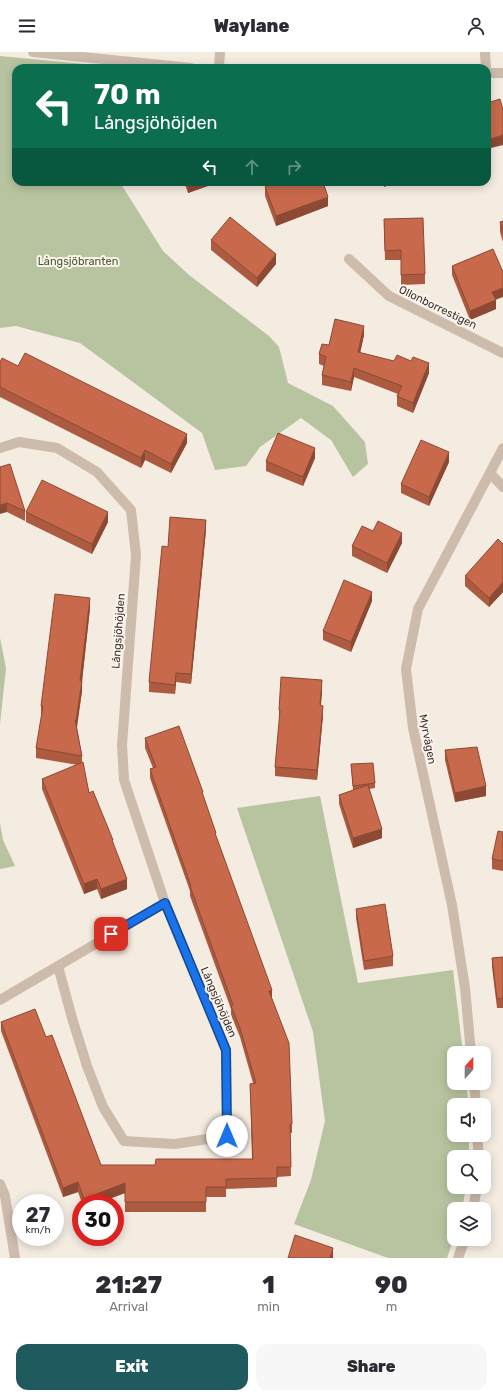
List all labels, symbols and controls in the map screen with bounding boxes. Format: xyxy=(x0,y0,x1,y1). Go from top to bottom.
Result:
icon: menu xyxy=(16,15,38,37)
text: Waylane xyxy=(214,15,289,37)
icon: person xyxy=(465,15,487,37)
text: 70 m xyxy=(94,78,161,111)
icon: left xyxy=(28,80,80,132)
text: Långsjöhöjden xyxy=(94,112,217,134)
icon: left xyxy=(199,156,221,178)
icon: ahead xyxy=(241,156,263,178)
icon: right xyxy=(283,156,305,178)
park label: Långsjöbranten xyxy=(38,255,118,268)
street label: Ollonborrestigen xyxy=(397,283,479,332)
street label: Långsjöhöjden xyxy=(109,593,128,669)
street label: Myrvägen xyxy=(416,713,439,765)
pin xyxy=(94,917,128,951)
icon: arrive xyxy=(100,923,122,945)
street label: Långsjöhöjden xyxy=(198,965,239,1039)
north arrow xyxy=(447,1046,491,1090)
map controls xyxy=(447,1046,491,1246)
button: sound xyxy=(447,1098,491,1142)
position arrow xyxy=(206,1115,248,1157)
button: search xyxy=(447,1150,491,1194)
speed limit sign: 30 xyxy=(72,1194,124,1246)
button: layers xyxy=(447,1202,491,1246)
text: 27 xyxy=(26,1203,50,1227)
text: km/h xyxy=(26,1224,50,1236)
text: 21:27 xyxy=(95,1271,162,1299)
text: 1 xyxy=(262,1271,275,1299)
text: 90 xyxy=(375,1271,408,1299)
text: Arrival xyxy=(109,1299,148,1314)
text: min xyxy=(257,1299,280,1314)
text: m xyxy=(386,1299,397,1314)
button: Exit xyxy=(16,1344,248,1390)
button: Share xyxy=(256,1344,487,1390)

